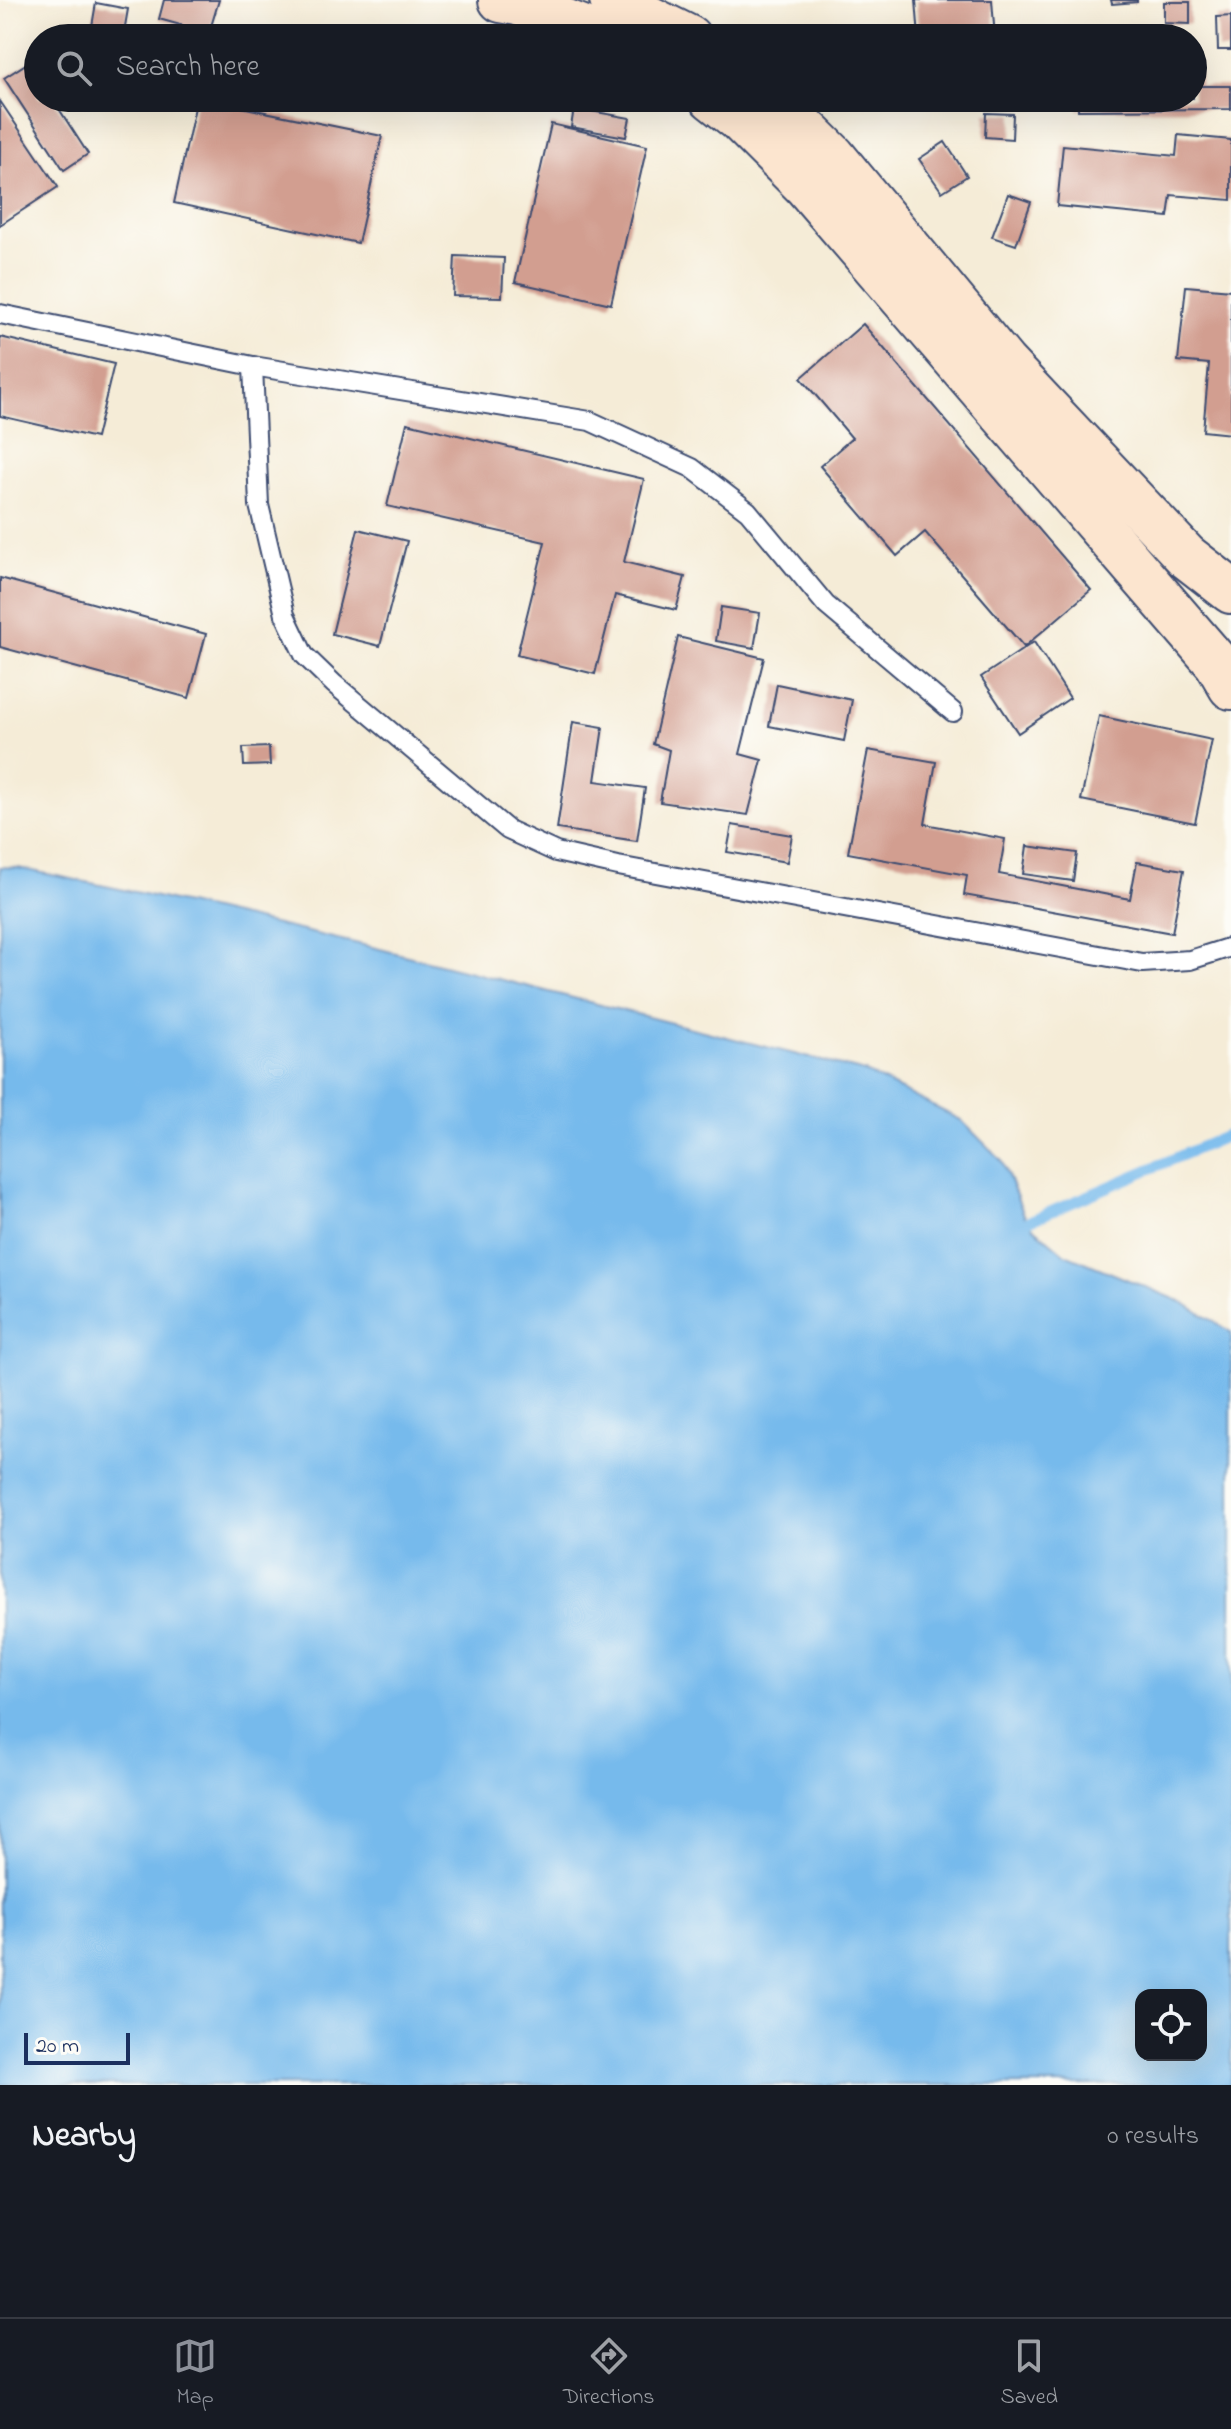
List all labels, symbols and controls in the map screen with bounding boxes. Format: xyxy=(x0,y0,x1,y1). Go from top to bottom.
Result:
search box xyxy=(24,24,1207,112)
icon: search xyxy=(52,46,96,90)
text: Search here xyxy=(116,46,260,90)
map controls xyxy=(1135,1989,1207,2061)
button: locate xyxy=(1135,1989,1207,2061)
scale bar xyxy=(24,2029,130,2065)
text: 20 m xyxy=(36,2031,79,2063)
text: Nearby xyxy=(32,2112,136,2162)
text: 0 results xyxy=(1107,2118,1199,2156)
tab: Map xyxy=(173,2334,217,2414)
tab: Directions xyxy=(563,2334,654,2414)
tab: Saved xyxy=(1001,2334,1058,2414)

